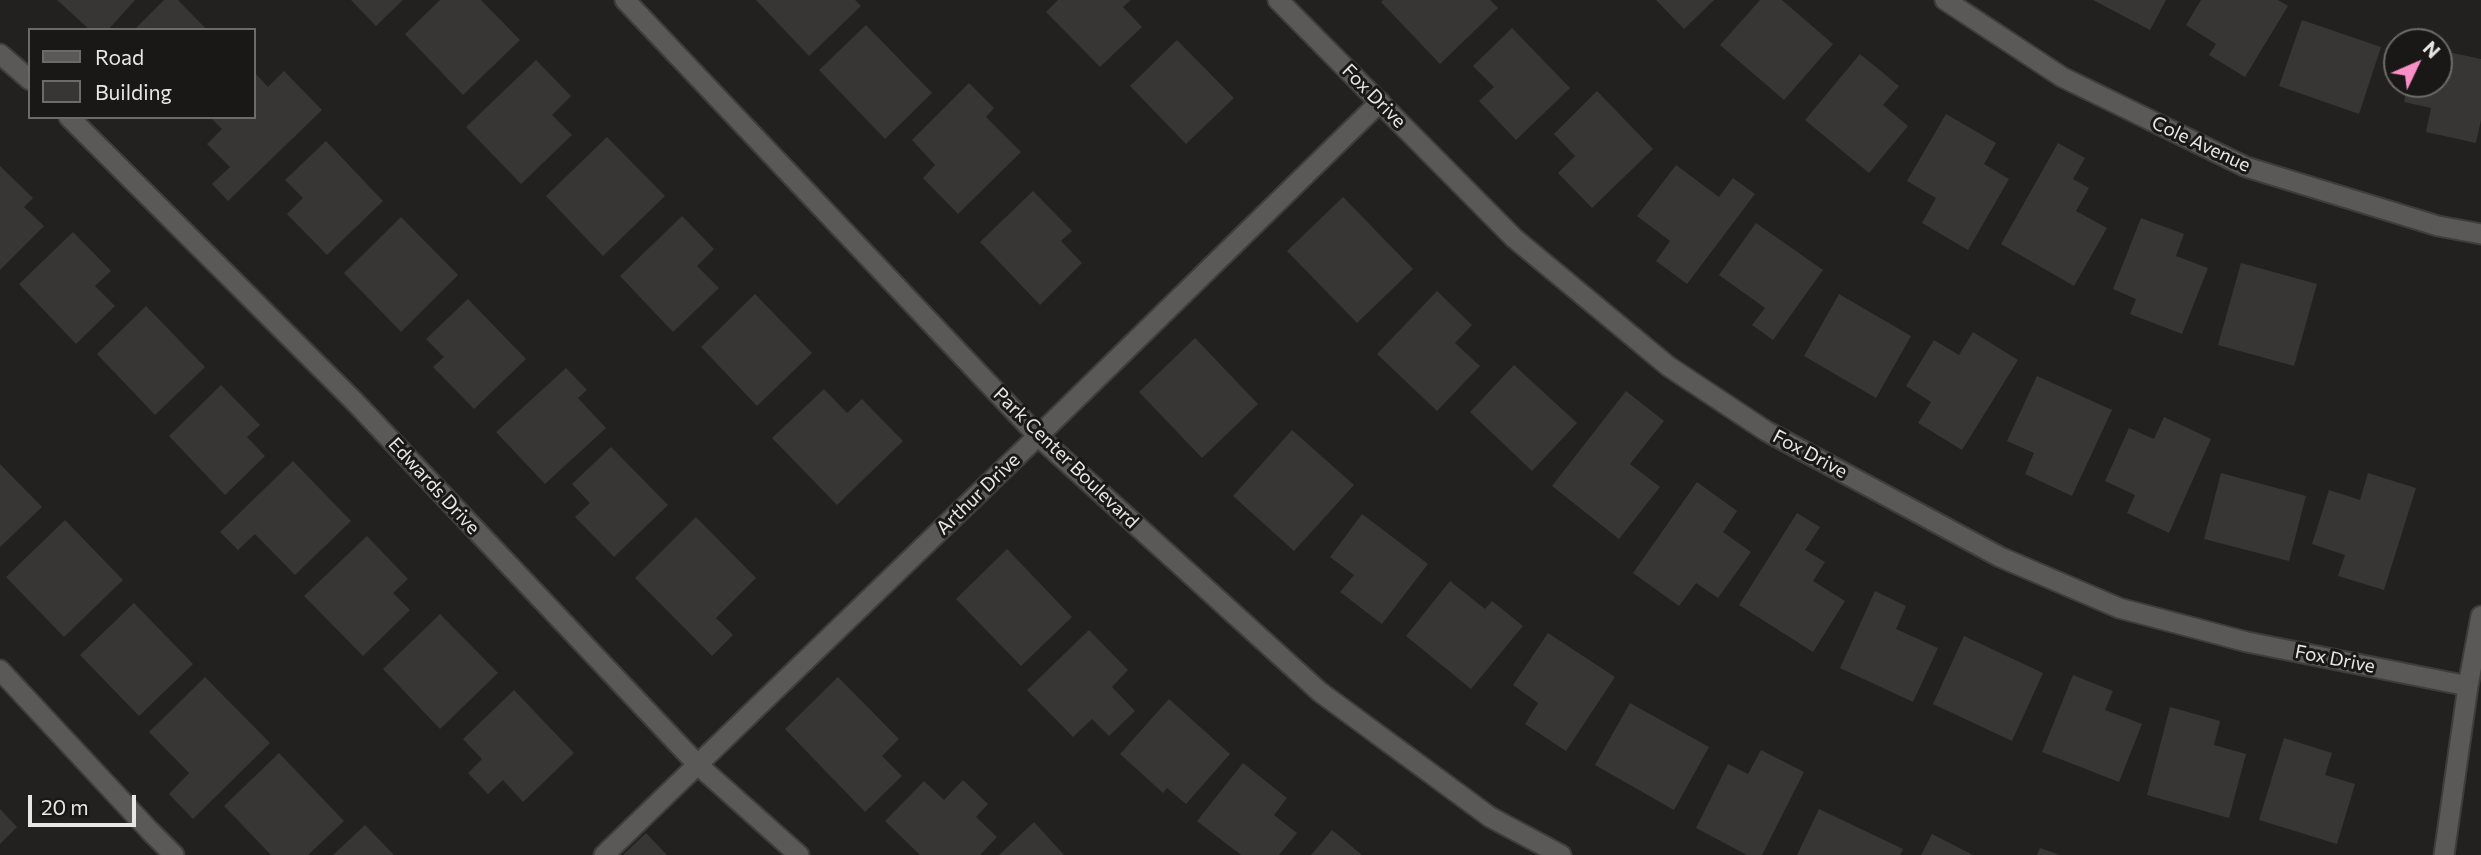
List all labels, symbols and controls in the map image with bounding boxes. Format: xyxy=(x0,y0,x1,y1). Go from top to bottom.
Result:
legend xyxy=(28,28,256,119)
north arrow xyxy=(2383,28,2453,98)
text: N xyxy=(2419,36,2445,63)
text: Road xyxy=(95,44,144,69)
street label: Fox Drive xyxy=(1337,59,1411,133)
text: Building xyxy=(95,79,172,104)
street label: Cole Avenue xyxy=(2148,111,2254,177)
street label: Park Center Boulevard xyxy=(989,383,1143,533)
street label: Fox Drive xyxy=(1769,425,1851,483)
street label: Edwards Drive xyxy=(384,433,484,539)
street label: Arthur Drive xyxy=(932,449,1024,539)
street label: Fox Drive xyxy=(2293,640,2377,678)
scale bar xyxy=(32,782,140,826)
text: 20 m xyxy=(41,794,89,819)

